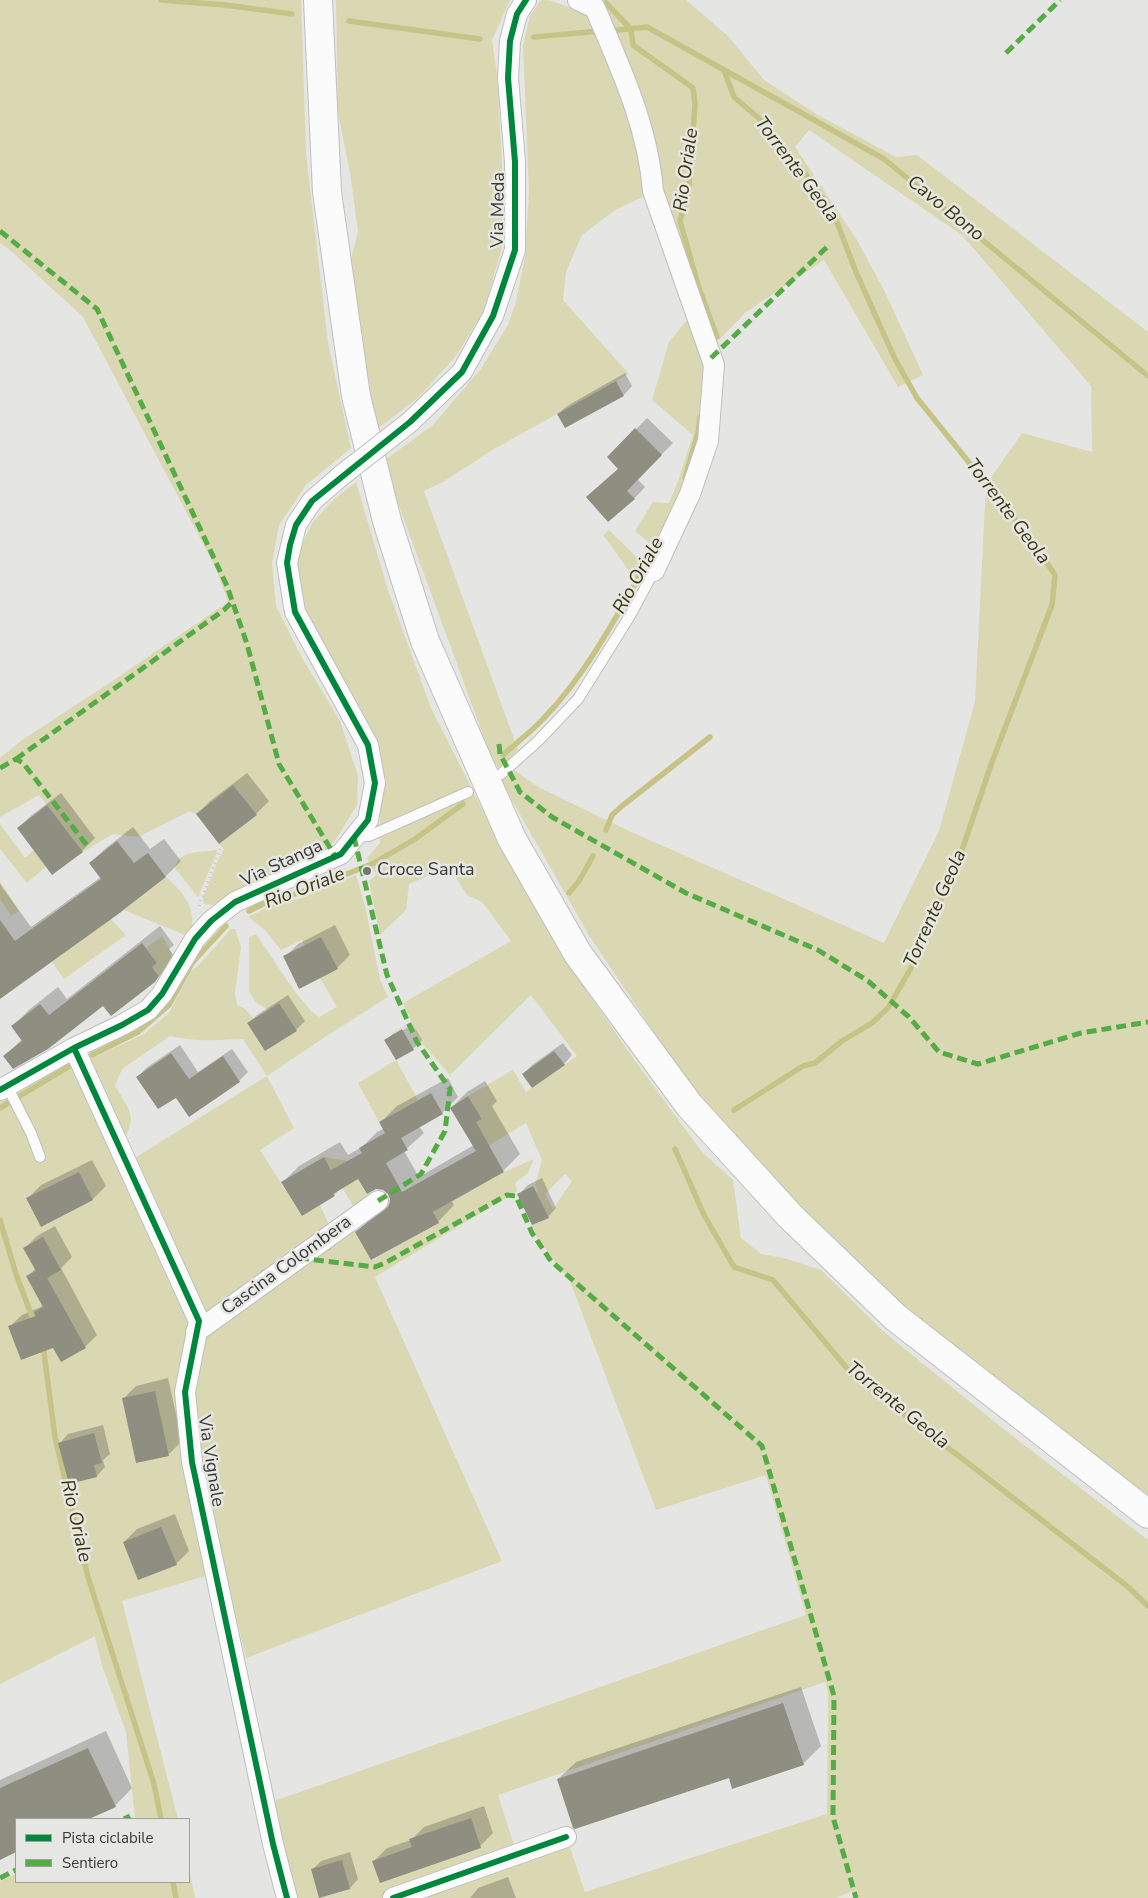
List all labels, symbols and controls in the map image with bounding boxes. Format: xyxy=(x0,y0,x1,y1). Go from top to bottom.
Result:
water label: Torrente Geola xyxy=(749,113,843,227)
water label: Rio Oriale xyxy=(670,127,704,213)
water label: Cavo Bono xyxy=(902,171,988,247)
street label: Via Meda xyxy=(488,172,510,248)
water label: Torrente Geola xyxy=(960,455,1054,569)
water label: Rio Oriale xyxy=(609,534,669,618)
street label: Via Stanga xyxy=(238,836,326,892)
water label: Torrente Geola xyxy=(900,847,972,971)
place label: Croce Santa xyxy=(377,860,474,882)
water label: Rio Oriale xyxy=(262,863,348,915)
marker: Croce Santa xyxy=(361,865,373,877)
street label: Cascina Colombera xyxy=(218,1212,356,1320)
water label: Torrente Geola xyxy=(841,1357,953,1455)
street label: Via Vignale xyxy=(192,1414,228,1508)
water label: Rio Oriale xyxy=(54,1477,96,1565)
legend xyxy=(15,1818,190,1883)
text: Pista ciclabile xyxy=(62,1828,154,1848)
text: Sentiero xyxy=(62,1853,118,1873)

